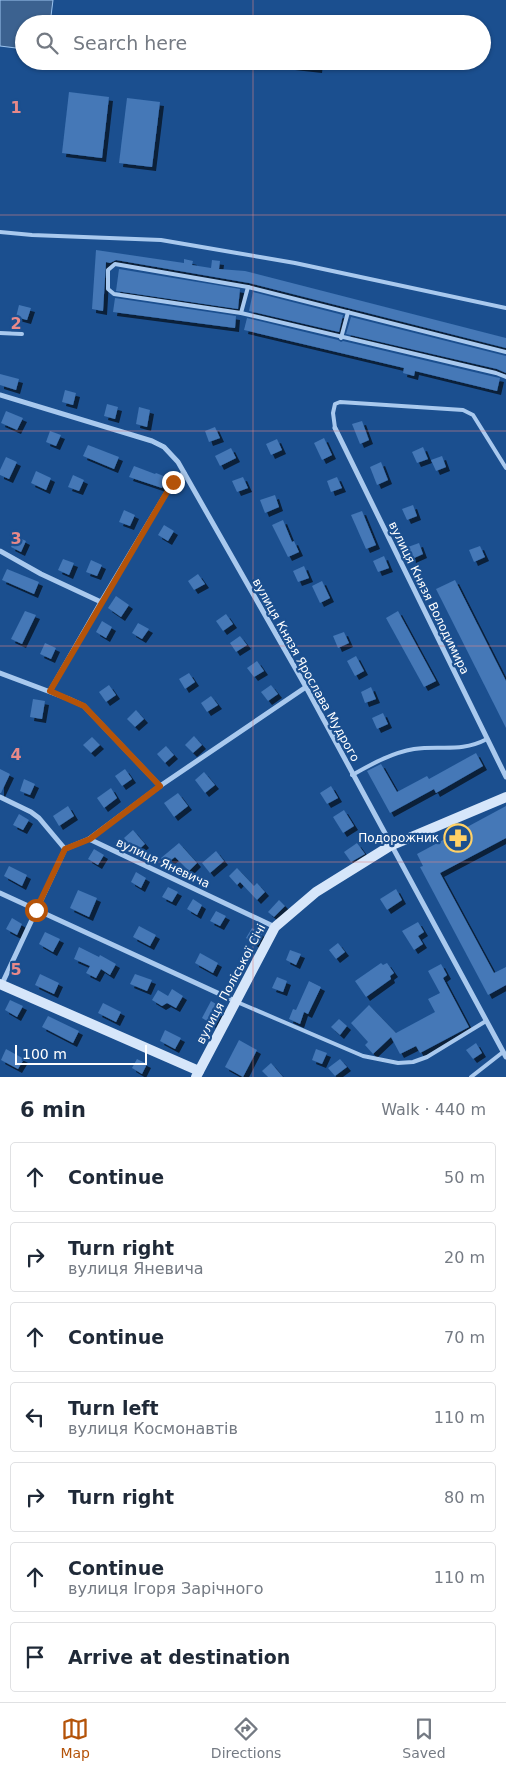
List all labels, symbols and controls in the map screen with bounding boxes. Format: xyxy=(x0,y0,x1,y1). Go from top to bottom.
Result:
search box xyxy=(15,15,491,70)
icon: search xyxy=(33,29,61,57)
text: Search here xyxy=(73,32,187,54)
text: 1 xyxy=(10,98,22,117)
text: 2 xyxy=(10,314,22,333)
route end xyxy=(162,471,185,494)
street label: вулиця Князя Володимира xyxy=(386,519,472,677)
text: 3 xyxy=(10,529,22,548)
street label: вулиця Князя Ярослава Мудрого xyxy=(250,576,362,764)
text: 4 xyxy=(10,745,22,764)
pharmacy icon: Подорожник xyxy=(443,823,473,853)
place label: Подорожник xyxy=(358,831,439,845)
street label: вулиця Яневича xyxy=(114,835,212,891)
route start xyxy=(25,899,48,922)
street label: вулиця Поліської Січі xyxy=(193,922,269,1046)
text: 5 xyxy=(10,960,22,979)
scale bar xyxy=(15,1042,148,1065)
text: 100 m xyxy=(22,1046,67,1062)
text: 6 min xyxy=(20,1098,86,1122)
text: Walk · 440 m xyxy=(381,1100,486,1119)
icon: ahead xyxy=(21,1163,49,1191)
text: Continue xyxy=(68,1166,164,1188)
text: 50 m xyxy=(444,1168,485,1187)
text: Turn right xyxy=(68,1237,174,1259)
icon: right xyxy=(21,1243,49,1271)
text: 20 m xyxy=(444,1248,485,1267)
text: вулиця Яневича xyxy=(68,1259,204,1278)
icon: ahead xyxy=(21,1323,49,1351)
text: Continue xyxy=(68,1326,164,1348)
text: 70 m xyxy=(444,1328,485,1347)
text: Turn left xyxy=(68,1397,159,1419)
icon: left xyxy=(21,1403,49,1431)
text: 110 m xyxy=(434,1408,485,1427)
text: вулиця Космонавтів xyxy=(68,1419,238,1438)
icon: right xyxy=(21,1483,49,1511)
text: Turn right xyxy=(68,1486,174,1508)
text: 80 m xyxy=(444,1488,485,1507)
text: Continue xyxy=(68,1557,164,1579)
icon: ahead xyxy=(21,1563,49,1591)
text: 110 m xyxy=(434,1568,485,1587)
text: вулиця Ігоря Зарічного xyxy=(68,1579,263,1598)
icon: arrive xyxy=(21,1643,49,1671)
text: Arrive at destination xyxy=(68,1646,290,1668)
tab: Map xyxy=(60,1715,90,1761)
tab: Directions xyxy=(211,1715,281,1761)
tab: Saved xyxy=(402,1715,446,1761)

